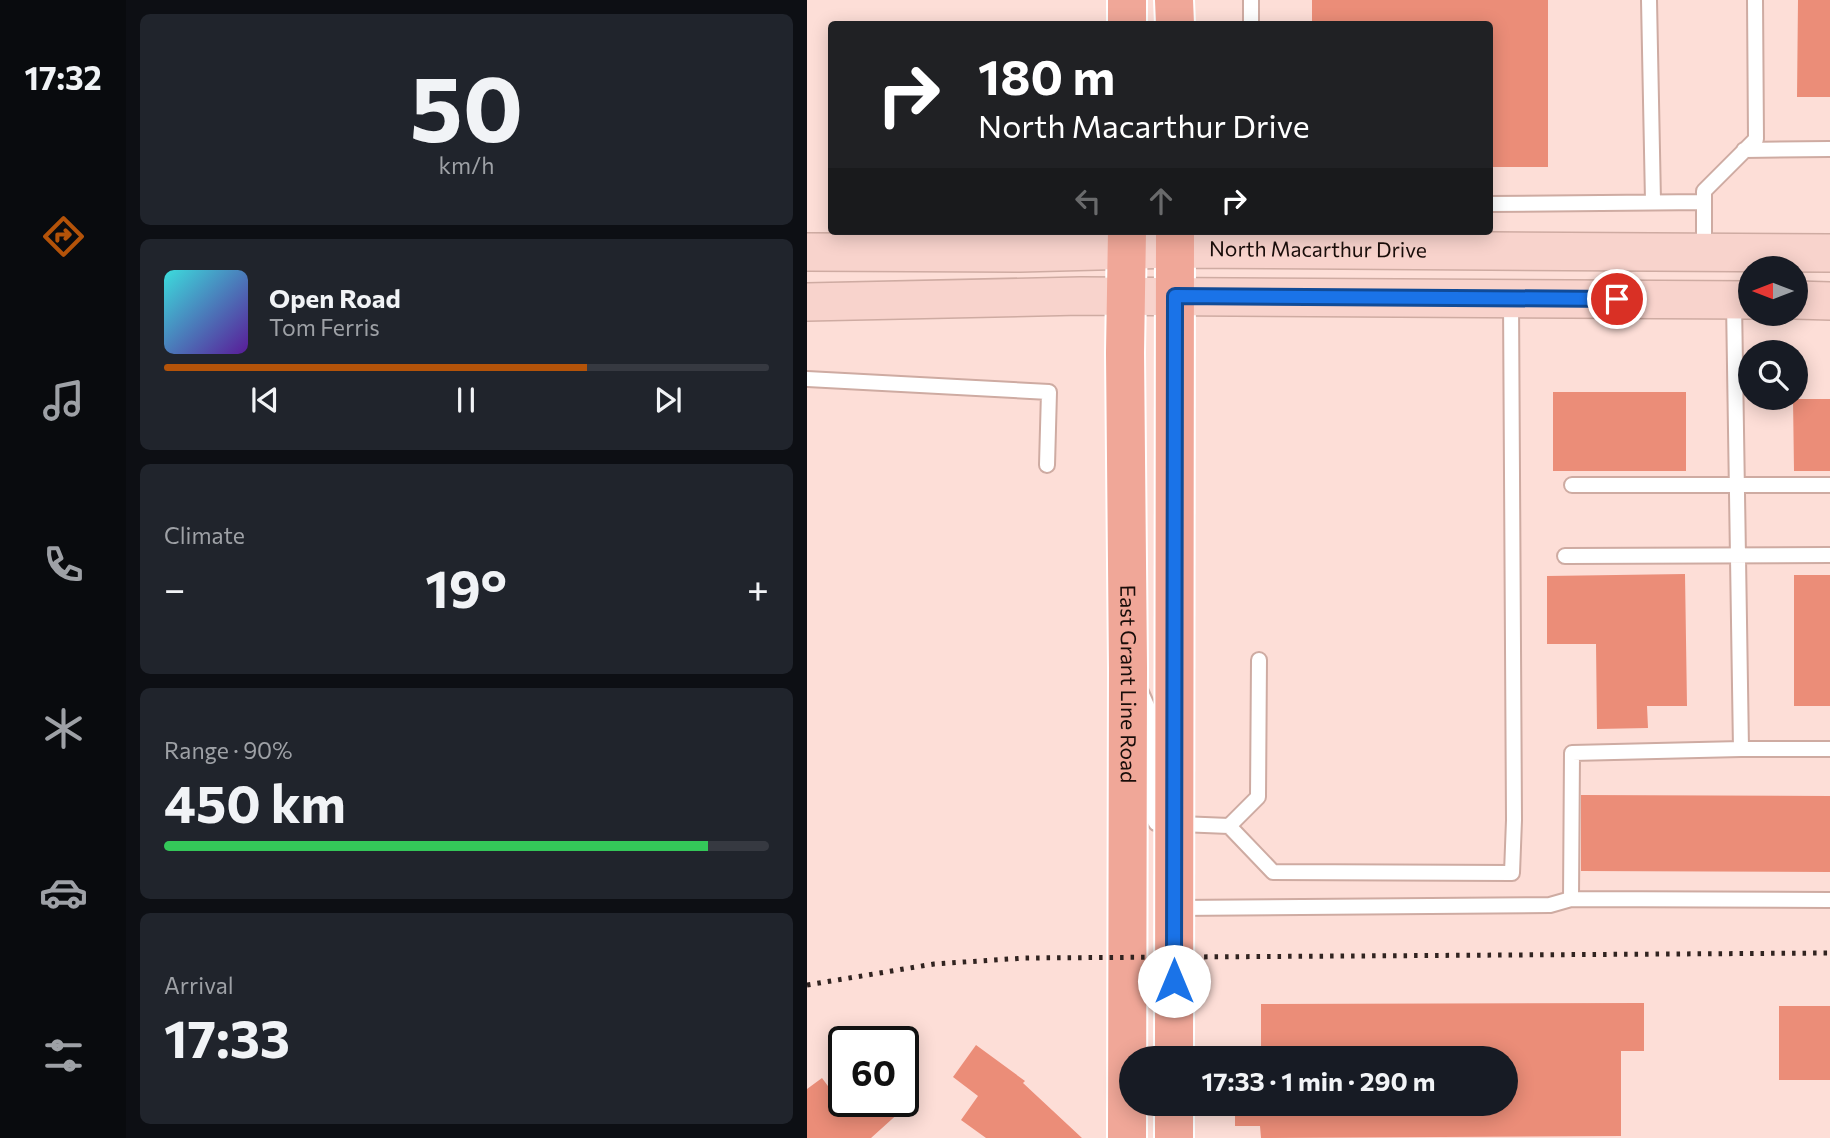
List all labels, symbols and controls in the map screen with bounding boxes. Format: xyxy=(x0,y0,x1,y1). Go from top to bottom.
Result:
text: 180 m xyxy=(978,45,1115,105)
text: 50 xyxy=(410,49,523,161)
icon: right xyxy=(863,49,954,140)
text: 17:32 xyxy=(24,57,102,97)
text: North Macarthur Drive xyxy=(978,105,1310,145)
text: km/h xyxy=(439,151,494,179)
icon: left xyxy=(1069,182,1107,220)
icon: ahead xyxy=(1142,182,1180,220)
icon: right xyxy=(1215,182,1253,220)
icon: directions xyxy=(39,212,88,261)
street label: North Macarthur Drive xyxy=(1209,235,1427,262)
north arrow xyxy=(1738,256,1808,326)
map controls xyxy=(1738,256,1808,410)
pin xyxy=(1587,269,1647,329)
icon: arrive xyxy=(1598,280,1636,318)
text: Open Road xyxy=(269,282,401,313)
text: Tom Ferris xyxy=(269,313,380,341)
button: search xyxy=(1738,340,1808,410)
icon: music xyxy=(39,376,88,425)
icon: previous xyxy=(246,381,284,419)
icon: pause xyxy=(447,381,485,419)
icon: next xyxy=(649,381,687,419)
text: Climate xyxy=(164,521,245,549)
icon: phone xyxy=(39,540,88,589)
text: 19° xyxy=(425,555,507,619)
text: − xyxy=(164,564,186,611)
text: + xyxy=(747,564,769,611)
street label: East Grant Line Road xyxy=(1116,585,1142,783)
icon: climate xyxy=(39,704,88,753)
text: Range · 90% xyxy=(164,736,292,764)
text: 450 km xyxy=(164,770,346,834)
icon: car xyxy=(39,868,88,917)
position arrow xyxy=(1137,944,1211,1018)
text: Arrival xyxy=(164,971,234,999)
text: 17:33 xyxy=(164,1005,290,1069)
speed limit sign: 60 xyxy=(828,1026,919,1117)
icon: filters xyxy=(39,1031,88,1080)
text: 17:33 · 1 min · 290 m xyxy=(1202,1065,1435,1096)

